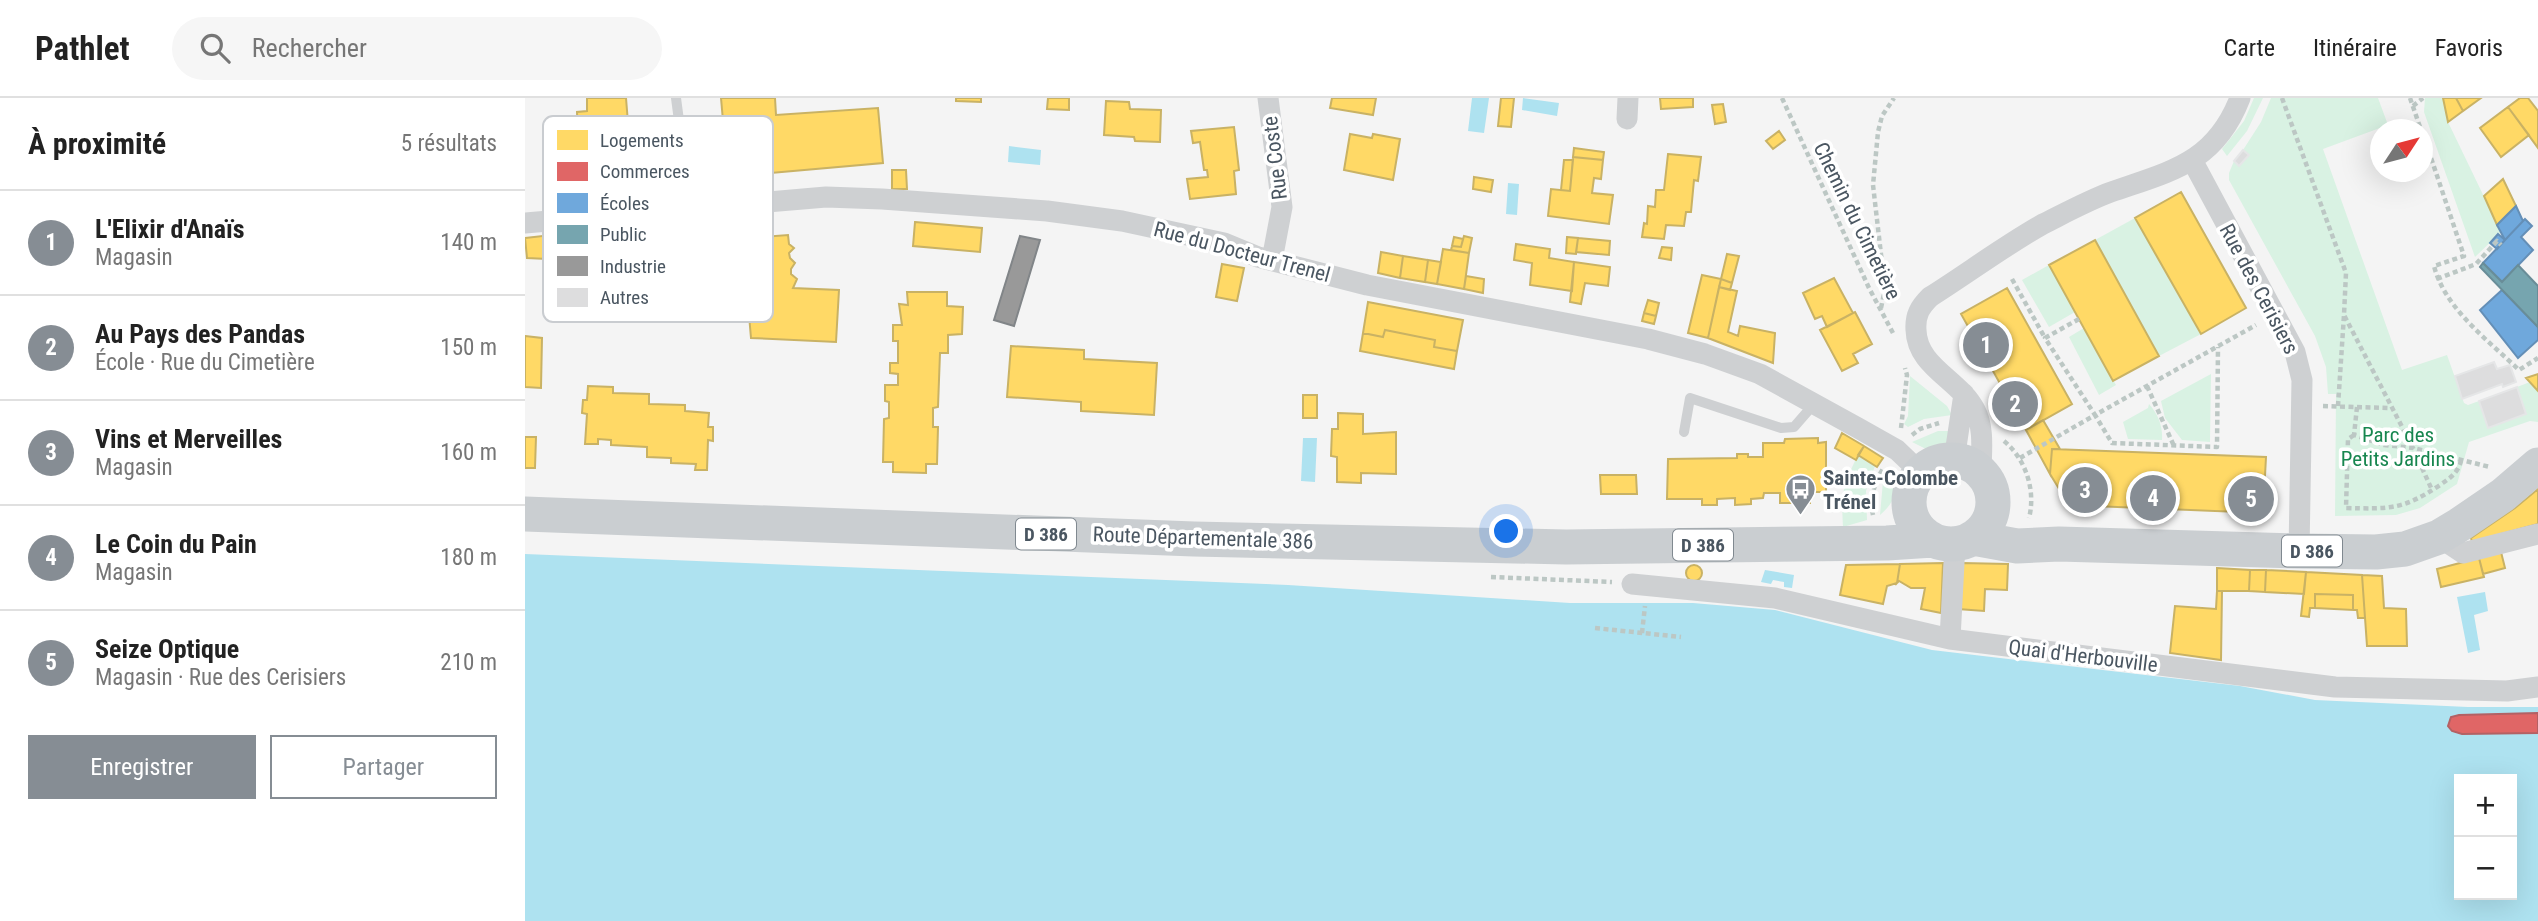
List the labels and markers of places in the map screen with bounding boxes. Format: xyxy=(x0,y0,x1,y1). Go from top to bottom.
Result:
pin: 1 xyxy=(1963,319,2009,371)
pin: 2 xyxy=(1992,378,2038,430)
pin: 3 xyxy=(2062,464,2108,516)
place label: Sainte-Colombe Trénel xyxy=(1823,466,1958,514)
pin: 4 xyxy=(2130,472,2176,524)
bus stop icon: Sainte-Colombe Trénel xyxy=(1783,473,1817,517)
pin: 5 xyxy=(2228,473,2274,525)

